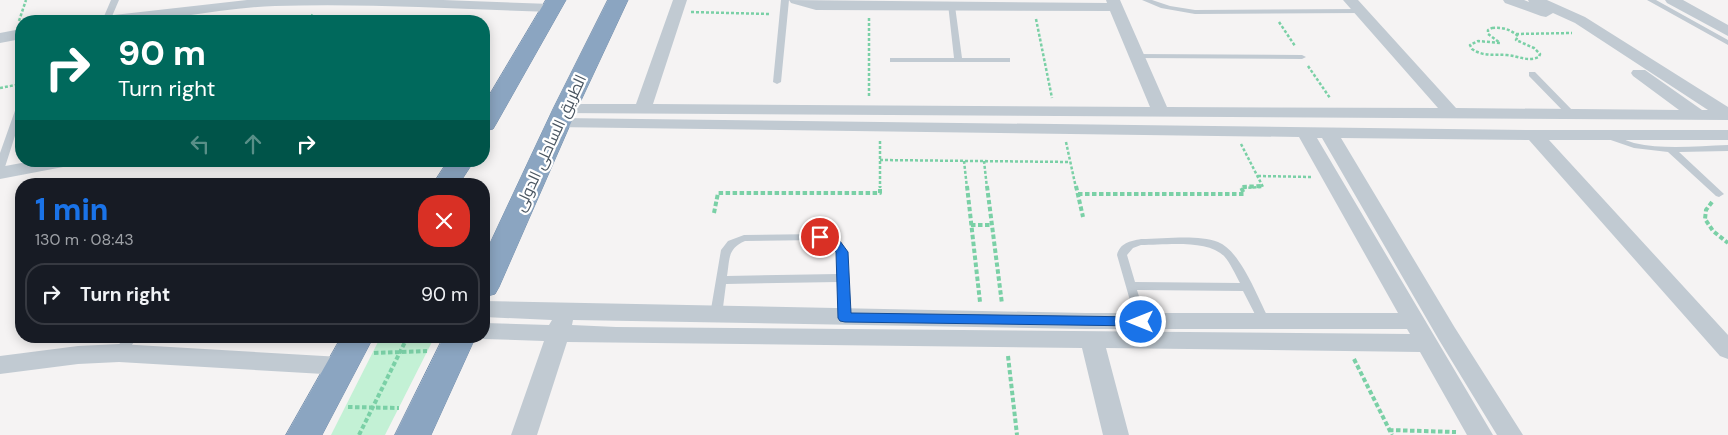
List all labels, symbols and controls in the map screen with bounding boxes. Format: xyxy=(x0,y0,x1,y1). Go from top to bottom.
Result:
text: 90 m xyxy=(118,30,206,76)
icon: right xyxy=(35,35,100,100)
street label: الطريق الساحلى الدولى xyxy=(509,71,591,215)
text: Turn right xyxy=(118,74,215,103)
icon: left xyxy=(186,130,214,158)
icon: ahead xyxy=(239,130,267,158)
icon: right xyxy=(292,130,320,158)
text: 1 min xyxy=(35,190,108,229)
button: close xyxy=(418,195,470,247)
pin xyxy=(799,216,841,258)
icon: arrive xyxy=(806,223,834,251)
text: 130 m · 08:43 xyxy=(35,229,134,250)
icon: right xyxy=(37,280,65,308)
text: Turn right xyxy=(80,282,170,307)
text: 90 m xyxy=(421,282,468,307)
position arrow xyxy=(1114,295,1166,347)

